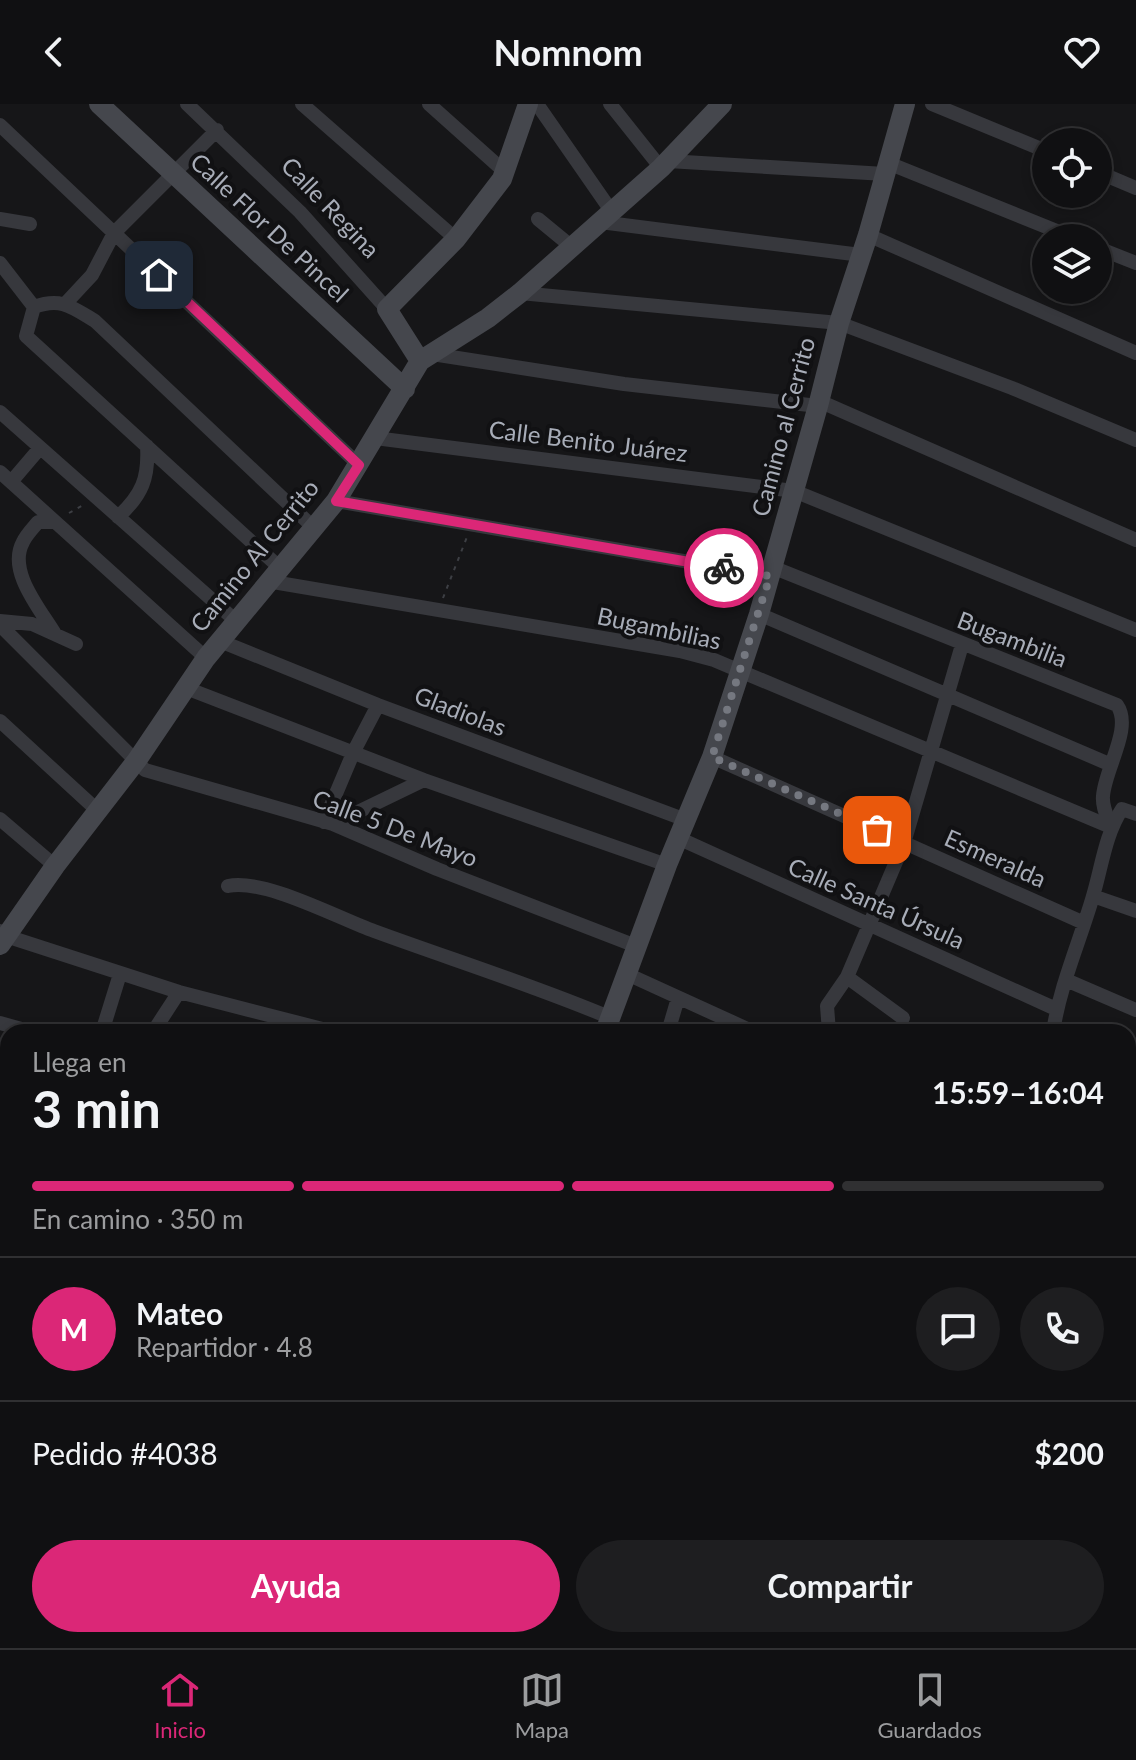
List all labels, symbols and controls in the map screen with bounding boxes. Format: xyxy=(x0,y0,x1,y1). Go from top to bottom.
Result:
icon: back xyxy=(32,30,76,74)
text: Nomnom xyxy=(493,30,643,74)
icon: heart xyxy=(1060,30,1104,74)
map controls xyxy=(1032,128,1112,304)
button: locate xyxy=(1032,128,1112,208)
street label: Calle Flor De Pincel xyxy=(185,146,355,307)
street label: Calle Regina xyxy=(276,151,386,263)
button: layers xyxy=(1032,224,1112,304)
pin xyxy=(125,241,193,309)
icon: home xyxy=(137,253,181,297)
street label: Camino al Cerrito xyxy=(745,334,820,519)
street label: Calle Benito Juárez xyxy=(487,414,689,467)
street label: Camino Al Cerrito xyxy=(184,473,324,637)
courier xyxy=(684,528,764,608)
icon: bike xyxy=(702,546,746,590)
street label: Bugambilias xyxy=(595,600,724,655)
street label: Bugambilia xyxy=(953,604,1072,673)
street label: Gladiolas xyxy=(411,680,510,741)
street label: Calle 5 De Mayo xyxy=(309,783,482,872)
pin xyxy=(843,796,911,864)
icon: bag xyxy=(855,808,899,852)
street label: Esmeralda xyxy=(940,822,1051,893)
street label: Calle Santa Úrsula xyxy=(784,851,969,955)
text: Llega en xyxy=(32,1046,127,1078)
text: 15:59–16:04 xyxy=(932,1074,1104,1110)
text: 3 min xyxy=(32,1077,161,1139)
text: En camino · 350 m xyxy=(32,1203,243,1235)
button: chat xyxy=(916,1287,1000,1371)
button: phone xyxy=(1020,1287,1104,1371)
text: Mateo xyxy=(136,1295,223,1331)
text: M xyxy=(60,1311,88,1347)
text: Repartidor · 4.8 xyxy=(136,1331,313,1363)
text: Pedido #4038 xyxy=(32,1435,218,1471)
text: $200 xyxy=(1034,1435,1104,1471)
button: Ayuda xyxy=(32,1540,560,1632)
button: Compartir xyxy=(576,1540,1104,1632)
tab: Inicio xyxy=(154,1668,206,1743)
tab: Mapa xyxy=(515,1668,569,1743)
tab: Guardados xyxy=(877,1668,982,1743)

